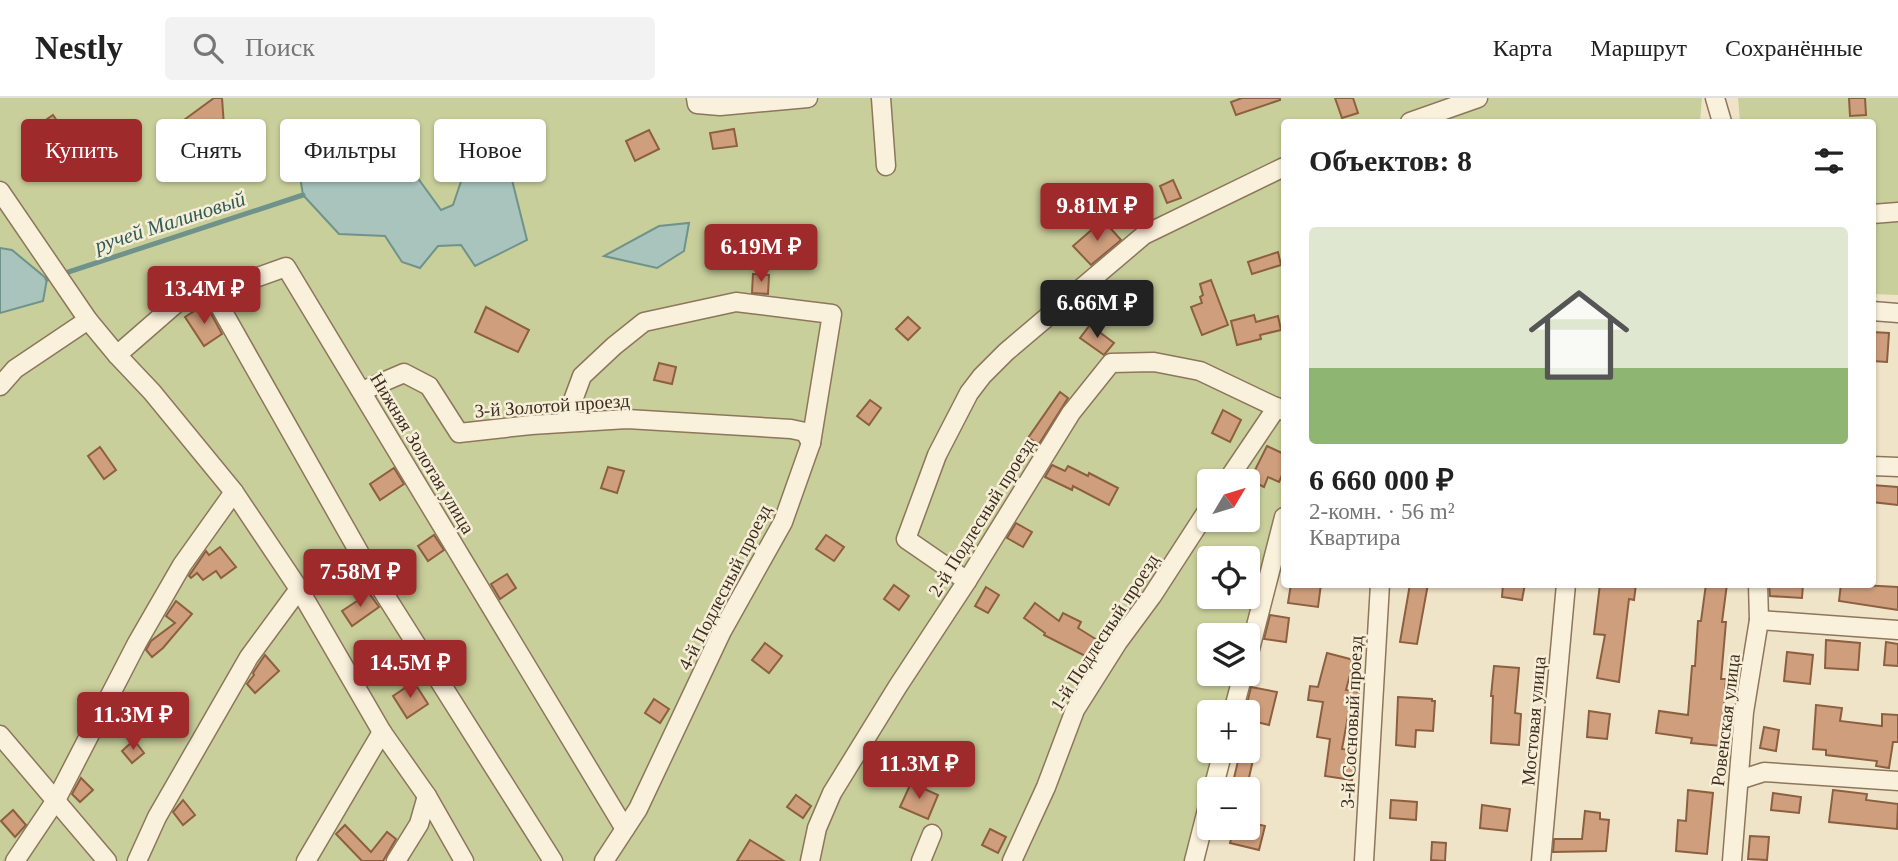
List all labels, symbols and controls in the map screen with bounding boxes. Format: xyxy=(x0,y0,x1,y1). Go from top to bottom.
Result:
search box xyxy=(165,17,655,80)
icon: search xyxy=(189,29,227,67)
text: Nestly xyxy=(35,30,123,66)
text: Поиск xyxy=(245,33,315,62)
text: Карта xyxy=(1493,35,1552,61)
text: Маршрут xyxy=(1590,35,1687,61)
text: Сохранённые xyxy=(1725,35,1863,61)
chip: Купить xyxy=(21,119,142,182)
chip: Снять xyxy=(156,119,266,182)
chip: Фильтры xyxy=(280,119,420,182)
chip: Новое xyxy=(434,119,546,182)
icon: filters xyxy=(1810,142,1848,180)
text: Объектов: 8 xyxy=(1309,144,1472,177)
pin: 9.81M ₽ xyxy=(1032,184,1162,243)
water label: ручей Малиновый xyxy=(90,186,249,258)
text: 9.81M ₽ xyxy=(1056,193,1138,218)
pin: 6.19M ₽ xyxy=(696,225,826,284)
text: 6.19M ₽ xyxy=(720,234,802,259)
pin: 13.4M ₽ xyxy=(139,266,269,326)
icon: home xyxy=(1516,272,1642,398)
text: 13.4M ₽ xyxy=(163,276,245,301)
pin: 6.66M ₽ xyxy=(1032,280,1162,340)
text: 6.66M ₽ xyxy=(1056,290,1138,315)
street label: Нижняя Золотая улица xyxy=(366,369,479,538)
street label: 3-й Золотой проезд xyxy=(474,390,631,421)
street label: 2-й Подлесный проезд xyxy=(924,434,1039,600)
text: 6 660 000 ₽ xyxy=(1309,463,1454,496)
north arrow xyxy=(1197,469,1260,532)
map controls xyxy=(1197,469,1260,840)
text: 2-комн. · 56 m² xyxy=(1309,499,1455,524)
street label: 4-й Подлесный проезд xyxy=(674,501,775,673)
text: Квартира xyxy=(1309,525,1400,550)
button: locate xyxy=(1197,546,1260,609)
pin: 7.58M ₽ xyxy=(295,550,425,609)
street label: 1-й Подлесный проезд xyxy=(1046,550,1163,715)
text: 7.58M ₽ xyxy=(319,559,401,584)
button: layers xyxy=(1197,623,1260,686)
street label: 3-й Сосновый проезд xyxy=(1336,635,1367,809)
pin: 14.5M ₽ xyxy=(345,640,475,700)
text: 14.5M ₽ xyxy=(369,650,451,675)
street label: Ровенская улица xyxy=(1707,652,1744,787)
street label: Мостовая улица xyxy=(1517,655,1550,787)
pin: 11.3M ₽ xyxy=(68,692,198,752)
button: + xyxy=(1197,700,1260,763)
text: 11.3M ₽ xyxy=(93,702,173,727)
pin: 11.3M ₽ xyxy=(854,742,984,801)
text: 11.3M ₽ xyxy=(879,751,959,776)
button: − xyxy=(1197,777,1260,840)

